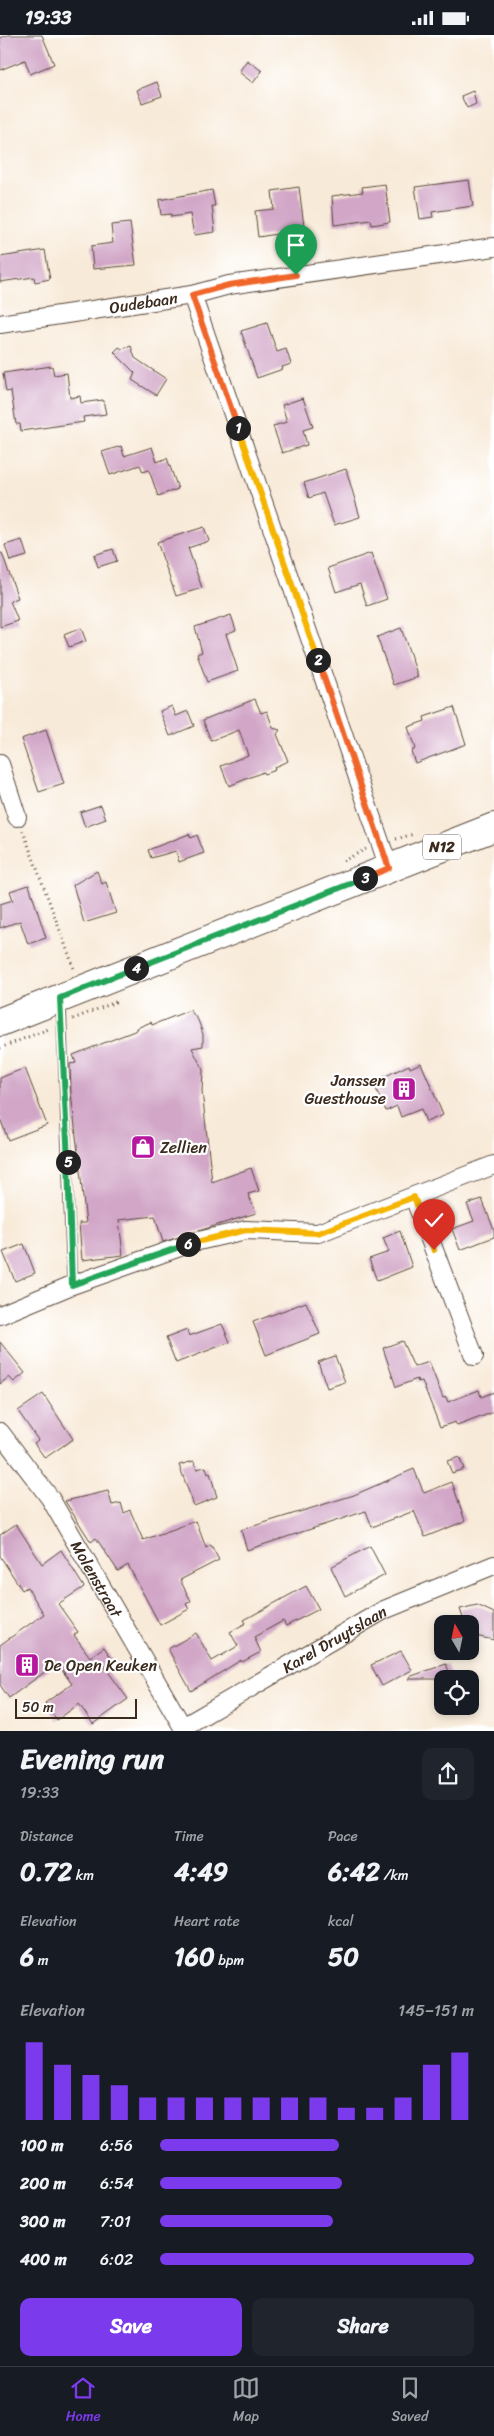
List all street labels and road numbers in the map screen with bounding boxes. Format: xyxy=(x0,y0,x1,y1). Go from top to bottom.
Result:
street label: Oudebaan xyxy=(107,283,180,322)
road number: N12 xyxy=(423,835,461,859)
street label: Molenstraat xyxy=(62,1535,130,1624)
street label: Karel Druytslaan xyxy=(277,1597,393,1681)

